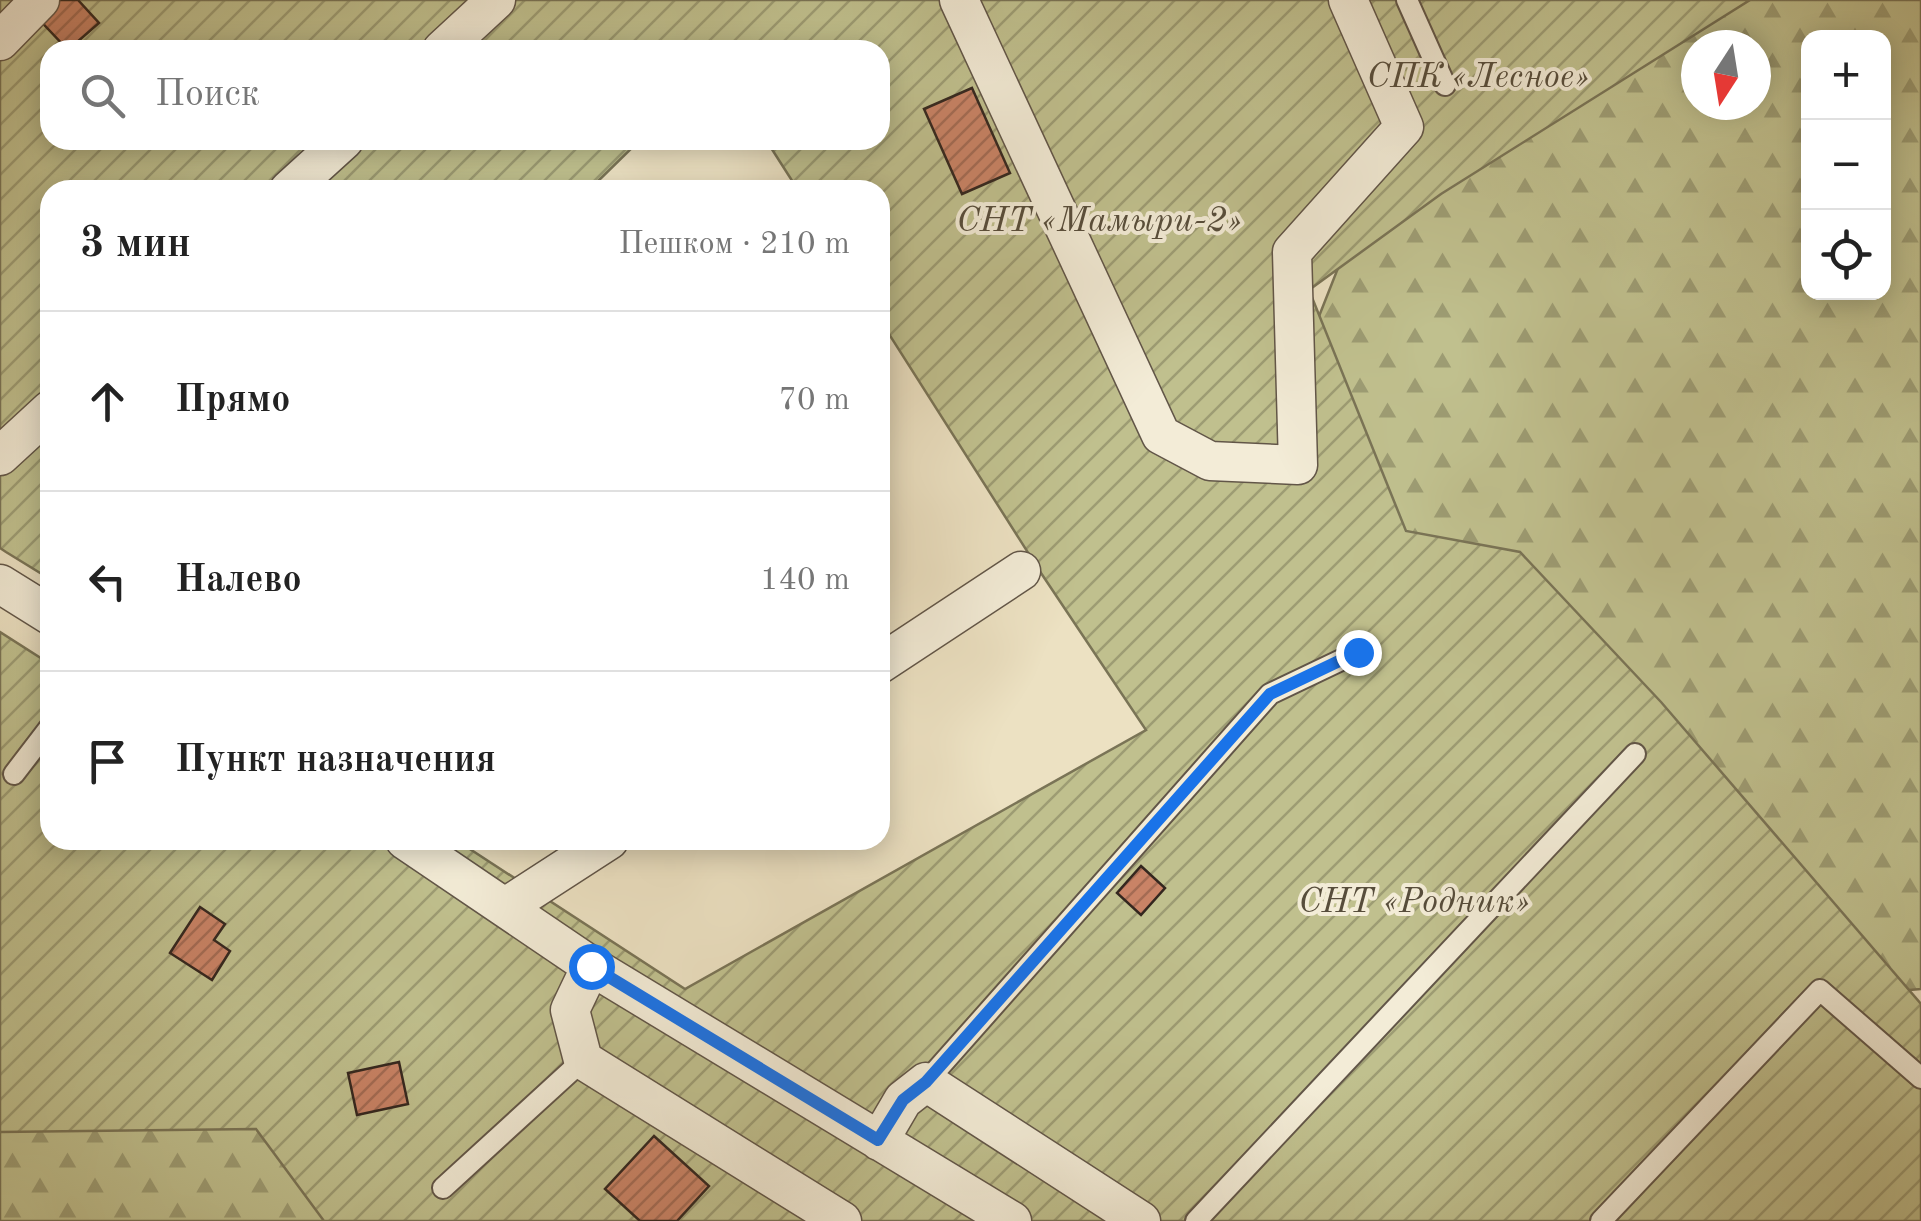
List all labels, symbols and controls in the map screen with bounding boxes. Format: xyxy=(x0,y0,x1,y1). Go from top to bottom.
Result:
north arrow xyxy=(1681,30,1771,120)
map controls xyxy=(1801,30,1891,300)
button: + xyxy=(1801,30,1891,120)
search box xyxy=(40,40,890,150)
park label: СПК «Лесное» xyxy=(1366,60,1590,95)
icon: search xyxy=(75,68,130,123)
text: Поиск xyxy=(155,76,260,114)
button: − xyxy=(1801,120,1891,210)
park label: СНТ «Мамыри-2» xyxy=(956,204,1242,239)
button: locate xyxy=(1801,210,1891,300)
text: 3 мин xyxy=(80,224,191,266)
text: Пешком · 210 m xyxy=(618,229,850,261)
icon: ahead xyxy=(80,374,135,429)
text: Прямо xyxy=(175,382,290,420)
text: 70 m xyxy=(779,385,850,417)
icon: left xyxy=(80,554,135,609)
text: Налево xyxy=(175,562,302,600)
text: 140 m xyxy=(760,565,850,597)
route end xyxy=(1336,630,1382,676)
icon: arrive xyxy=(80,734,135,789)
text: Пункт назначения xyxy=(175,742,496,780)
park label: СНТ «Родник» xyxy=(1298,885,1530,920)
route start xyxy=(569,944,615,990)

